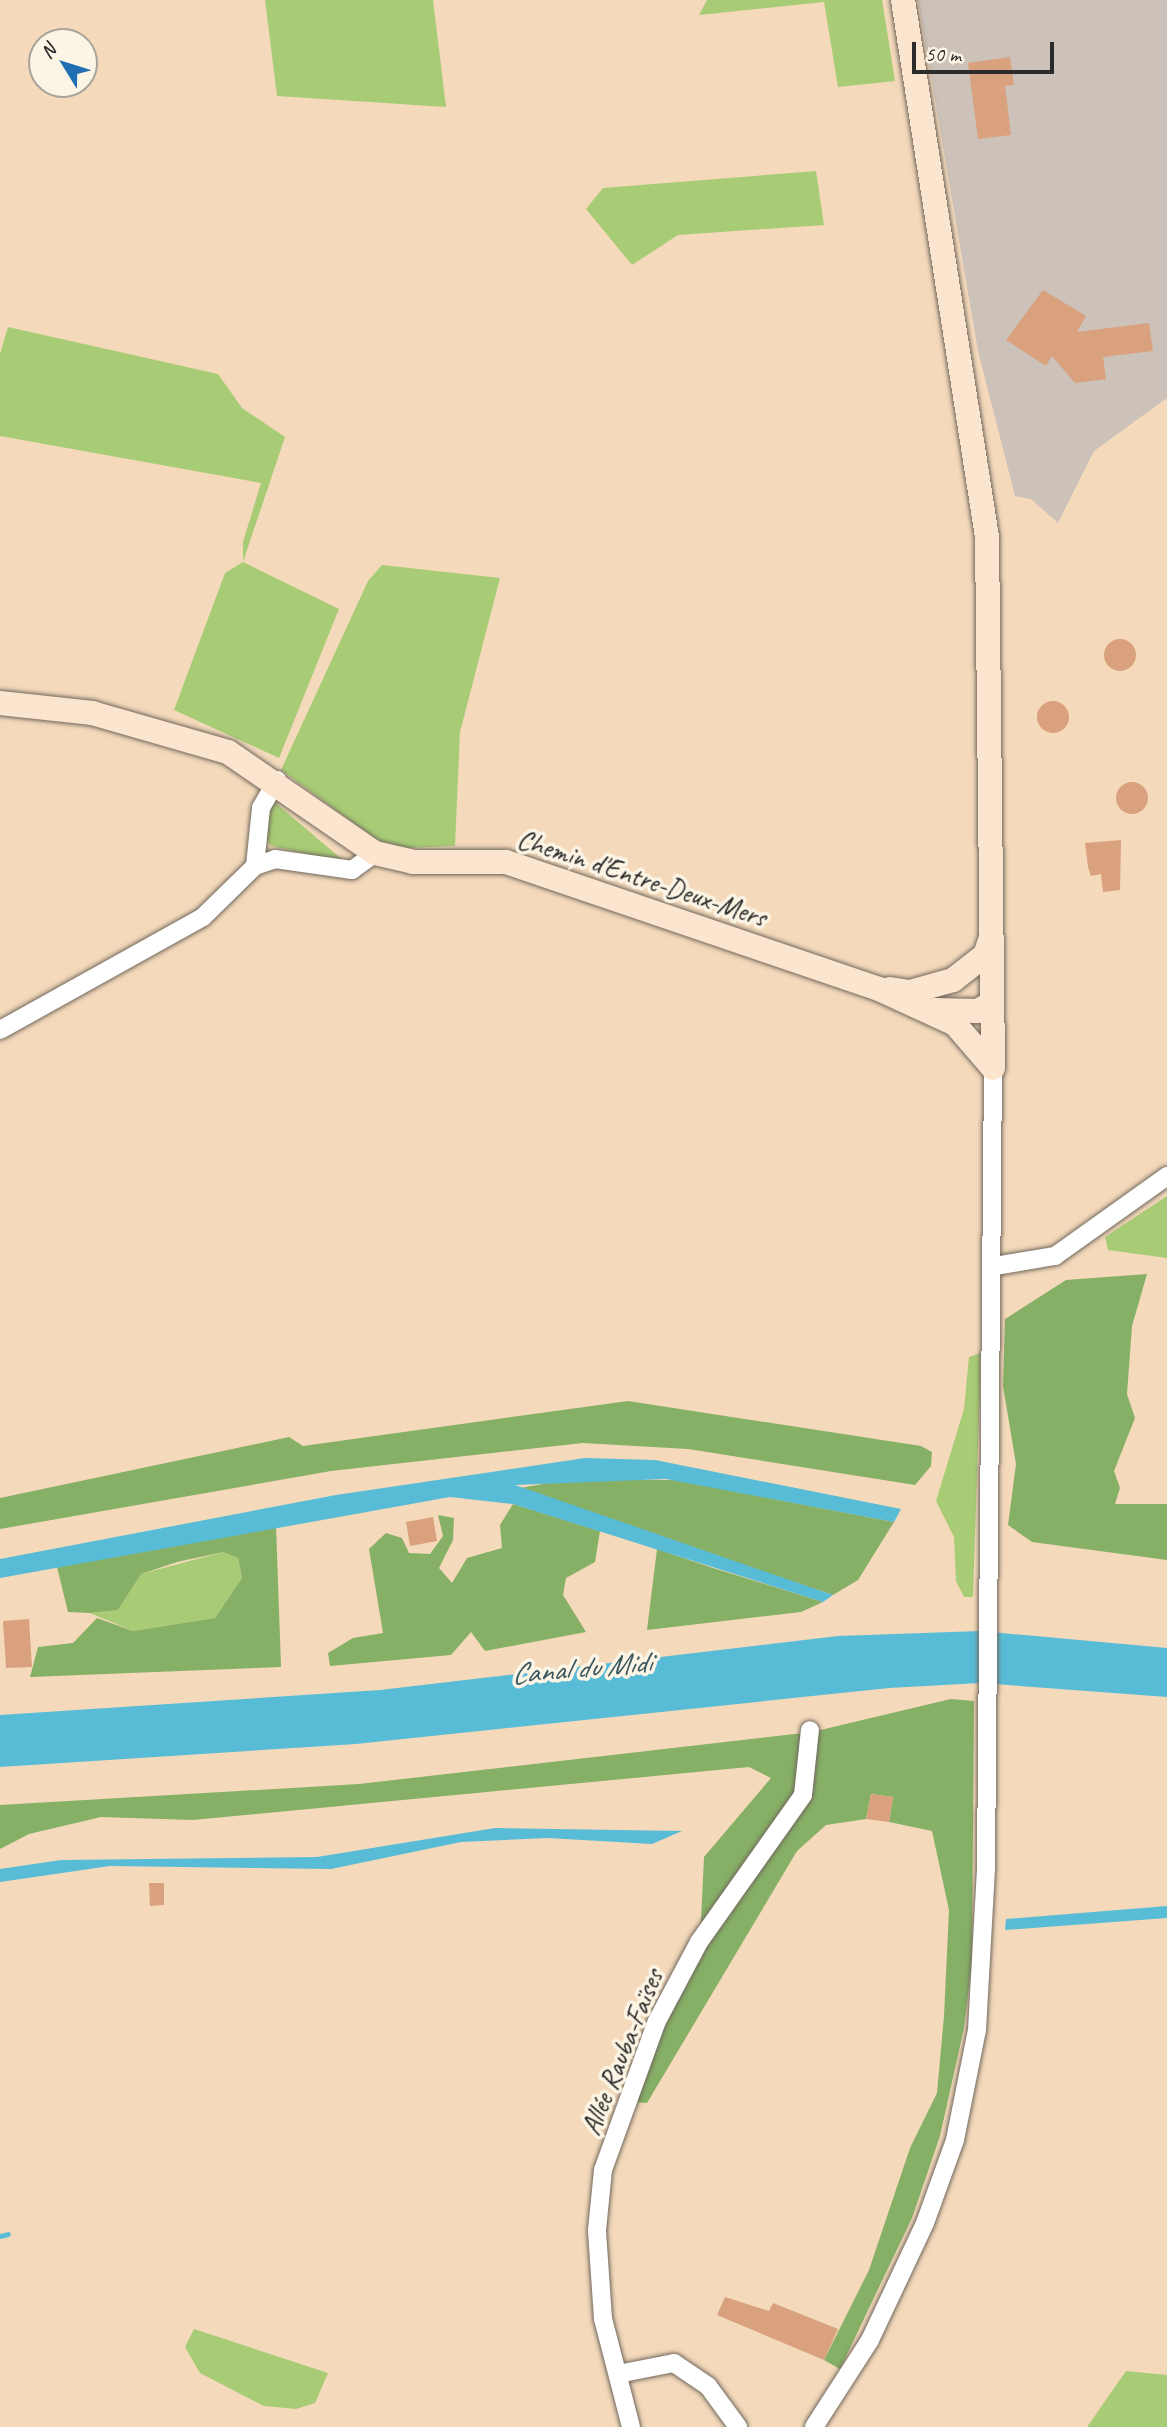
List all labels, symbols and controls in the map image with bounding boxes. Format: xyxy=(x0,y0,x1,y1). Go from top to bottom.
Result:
north arrow xyxy=(28,28,98,98)
scale bar xyxy=(915,28,1057,72)
text: N xyxy=(35,39,61,63)
text: 50 m xyxy=(925,41,961,67)
street label: Chemin d'Entre-Deux-Mers xyxy=(513,822,771,934)
water label: Canal du Midi xyxy=(510,1644,652,1692)
street label: Allée Rauba-Faïses xyxy=(573,1964,671,2140)

